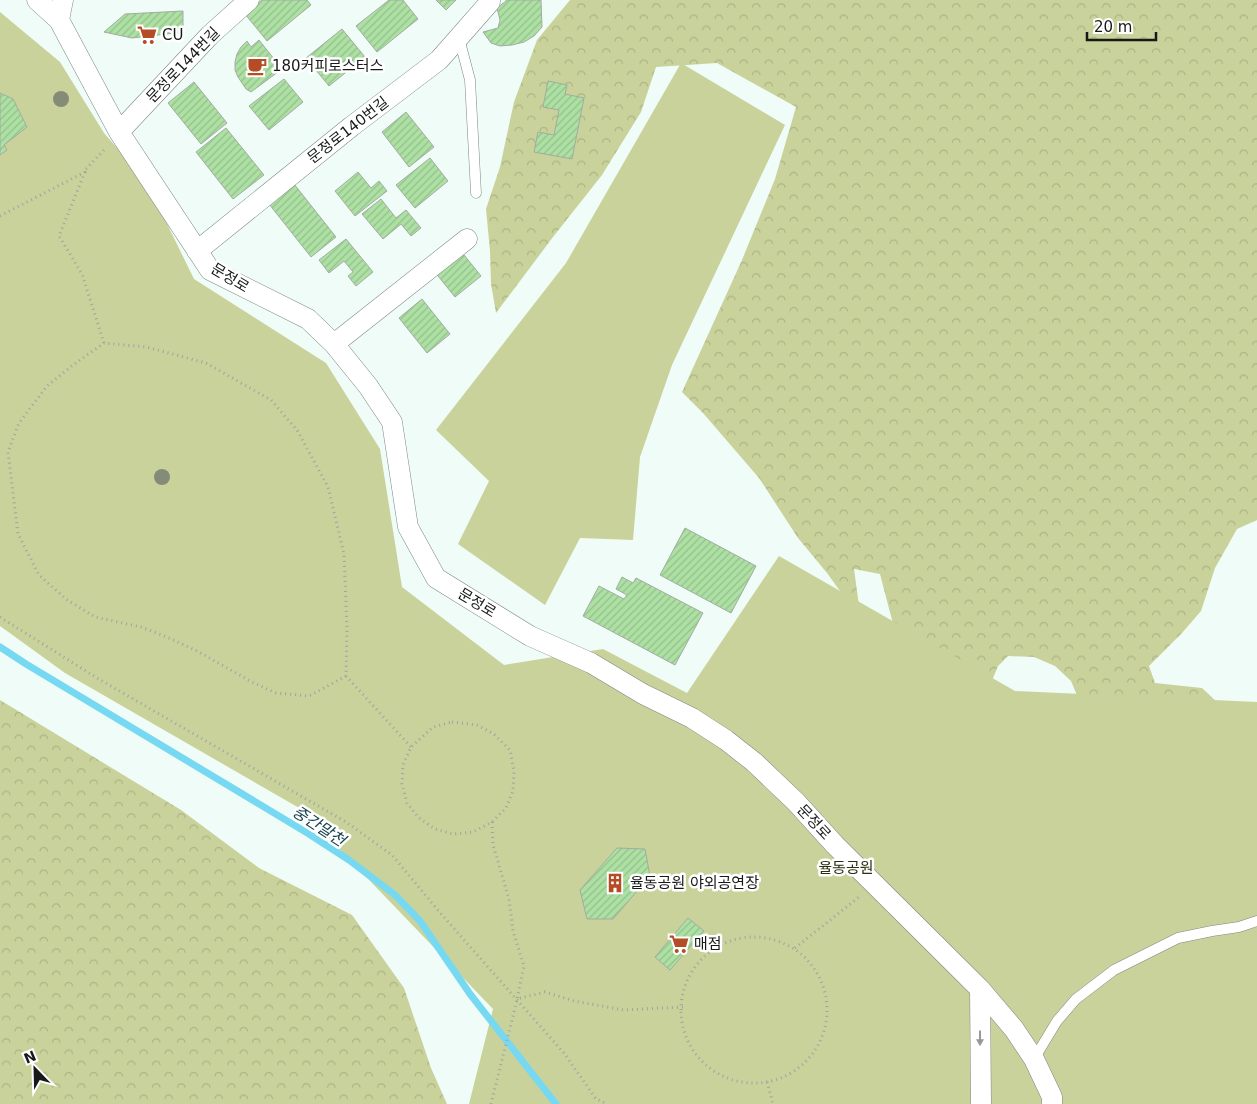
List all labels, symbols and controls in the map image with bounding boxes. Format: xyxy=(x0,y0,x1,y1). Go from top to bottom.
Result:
scale bar xyxy=(1087,10,1156,42)
text: 20 m xyxy=(1094,18,1132,36)
supermarket icon: CU xyxy=(136,24,158,46)
street label: 문정로144번길 xyxy=(143,24,223,106)
place label: CU xyxy=(162,26,183,44)
cafe icon: 180커피로스터스 xyxy=(246,55,268,77)
place label: 180커피로스터스 xyxy=(272,57,384,75)
street label: 문정로140번길 xyxy=(304,93,392,167)
street label: 문정로 xyxy=(208,260,252,296)
street label: 문정로 xyxy=(455,585,499,621)
street label: 문정로 xyxy=(793,801,835,843)
water label: 중간말천 xyxy=(289,802,351,851)
park label: 율동공원 xyxy=(818,859,874,877)
building icon: 율동공원 야외공연장 xyxy=(604,872,626,894)
place label: 율동공원 야외공연장 xyxy=(630,874,759,892)
supermarket icon: 매점 xyxy=(668,933,690,955)
place label: 매점 xyxy=(694,935,722,953)
one-way arrow xyxy=(976,1030,984,1046)
north arrow xyxy=(10,1044,60,1094)
text: N xyxy=(21,1047,38,1067)

